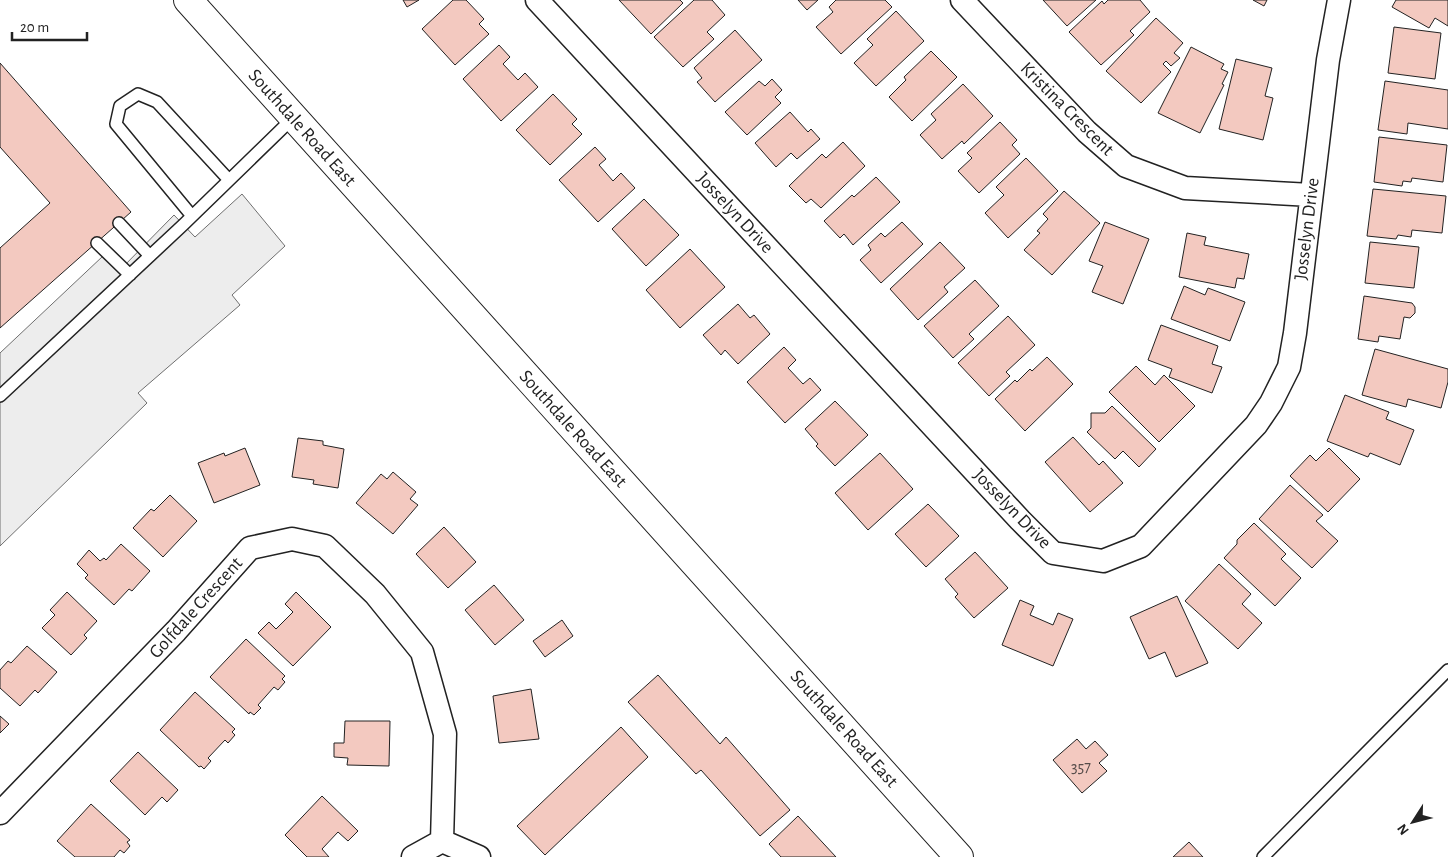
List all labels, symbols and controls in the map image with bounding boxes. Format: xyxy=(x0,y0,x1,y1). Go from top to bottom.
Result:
scale bar xyxy=(12,10,88,42)
text: 20 m xyxy=(20,20,49,35)
street label: Kristina Crescent xyxy=(1017,59,1117,159)
street label: Southdale Road East xyxy=(245,66,359,190)
street label: Josselyn Drive xyxy=(693,169,777,257)
street label: Josselyn Drive xyxy=(1291,177,1323,281)
street label: Southdale Road East xyxy=(516,367,630,491)
street label: Josselyn Drive xyxy=(969,465,1055,553)
street label: Golfdale Crescent xyxy=(146,554,246,662)
street label: Southdale Road East xyxy=(787,667,901,791)
house number: 357 xyxy=(1071,759,1091,775)
north arrow xyxy=(1388,797,1438,847)
text: N xyxy=(1395,821,1412,837)

